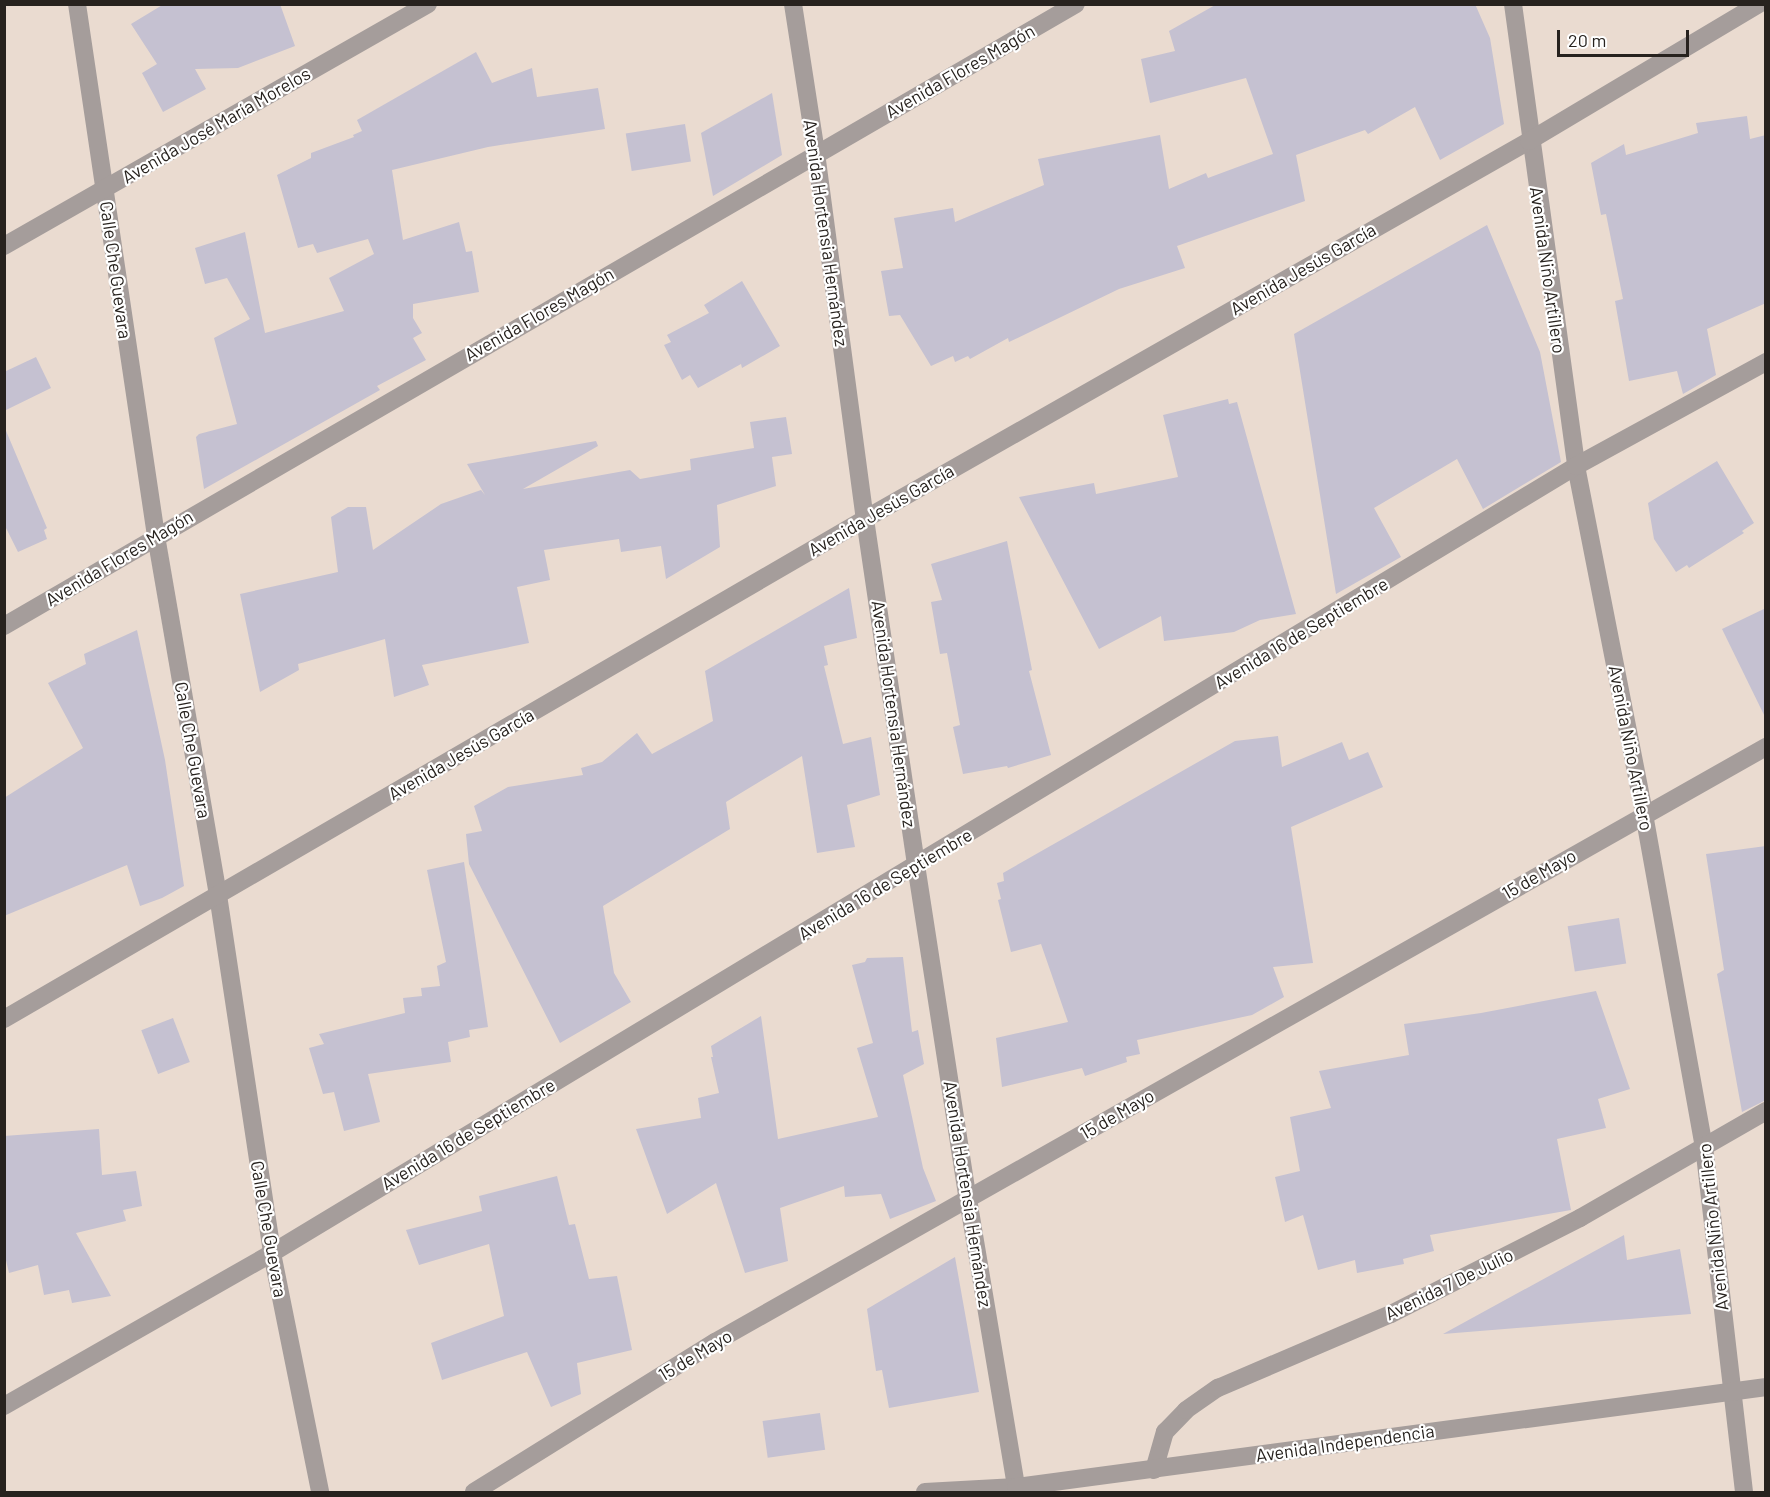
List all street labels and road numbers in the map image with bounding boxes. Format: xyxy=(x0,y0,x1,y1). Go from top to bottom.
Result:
street label: Avenida Flores Magón xyxy=(882,20,1038,122)
street label: Avenida José María Morelos xyxy=(118,62,314,188)
street label: Avenida Hortensia Hernández xyxy=(799,118,853,348)
street label: Avenida Niño Artillero xyxy=(1526,185,1570,355)
street label: Calle Che Guevara xyxy=(96,200,136,340)
street label: Avenida Jesús García xyxy=(1226,219,1380,319)
street label: Avenida Flores Magón xyxy=(461,263,617,365)
street label: Avenida Jesús García xyxy=(804,460,958,560)
street label: Avenida Flores Magón xyxy=(41,505,197,611)
street label: Avenida 16 de Septiembre xyxy=(1210,573,1392,693)
street label: Avenida Hortensia Hernández xyxy=(867,599,921,829)
street label: Avenida Niño Artillero xyxy=(1604,663,1658,833)
street label: Calle Che Guevara xyxy=(170,680,216,820)
street label: Avenida Jesús García xyxy=(384,704,538,804)
street label: Avenida 16 de Septiembre xyxy=(794,824,976,944)
street label: 15 de Mayo xyxy=(1498,844,1580,904)
street label: Avenida 16 de Septiembre xyxy=(377,1074,559,1194)
street label: Avenida Hortensia Hernández xyxy=(939,1079,997,1309)
street label: 15 de Mayo xyxy=(1076,1084,1158,1144)
street label: Avenida Niño Artillero xyxy=(1693,1142,1733,1312)
street label: Calle Che Guevara xyxy=(246,1159,292,1299)
street label: Avenida 7 De Julio xyxy=(1381,1244,1517,1324)
street label: 15 de Mayo xyxy=(654,1325,736,1385)
street label: Avenida Independencia xyxy=(1254,1420,1436,1466)

